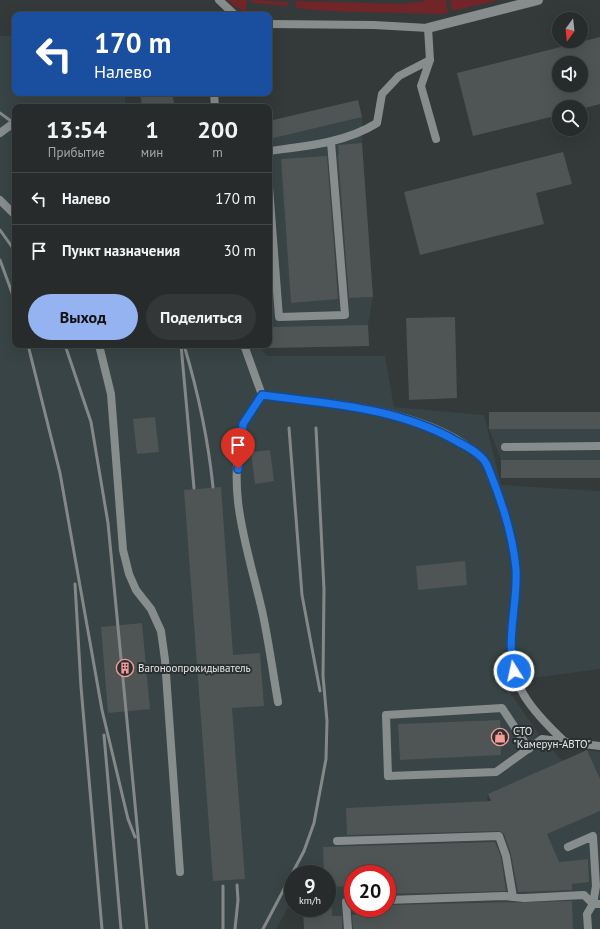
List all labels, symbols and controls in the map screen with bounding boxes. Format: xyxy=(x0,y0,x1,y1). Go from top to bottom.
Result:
north arrow xyxy=(552,12,588,48)
map controls xyxy=(552,12,588,136)
text: 170 m xyxy=(94,24,171,61)
icon: left xyxy=(28,28,80,80)
button: sound xyxy=(552,56,588,92)
text: Налево xyxy=(94,60,152,83)
button: search xyxy=(552,100,588,136)
text: 13:54 xyxy=(46,114,107,145)
text: 1 xyxy=(145,114,159,145)
text: 200 xyxy=(197,114,238,145)
text: Прибытие xyxy=(48,144,105,161)
text: мин xyxy=(141,144,163,161)
text: m xyxy=(212,144,223,161)
icon: left xyxy=(28,188,50,210)
text: Налево xyxy=(62,189,110,208)
text: 170 m xyxy=(215,189,256,208)
icon: arrive xyxy=(28,240,50,262)
text: Пункт назначения xyxy=(62,241,180,260)
text: 30 m xyxy=(223,241,256,260)
button: Выход xyxy=(28,294,138,340)
button: Поделиться xyxy=(146,294,256,340)
pin xyxy=(221,428,255,469)
icon: arrive xyxy=(227,434,249,456)
position arrow xyxy=(493,650,535,692)
building icon: Вагоноопрокидыватель xyxy=(115,658,135,678)
place label: Вагоноопрокидыватель xyxy=(138,661,251,675)
place label: СТО "Камерун-АВТО" xyxy=(513,724,591,751)
shop icon: СТО "Камерун-АВТО" xyxy=(490,727,510,747)
speed limit sign: 20 xyxy=(344,865,396,917)
text: 9 xyxy=(304,873,316,899)
text: km/h xyxy=(299,894,321,907)

